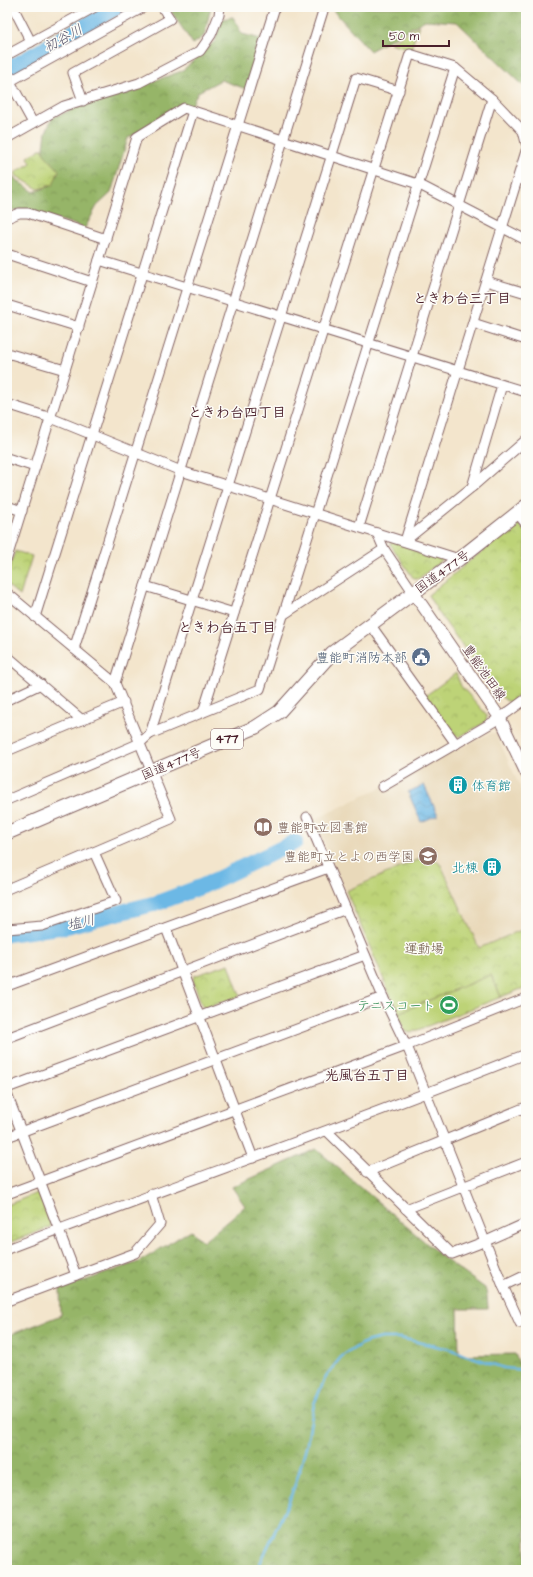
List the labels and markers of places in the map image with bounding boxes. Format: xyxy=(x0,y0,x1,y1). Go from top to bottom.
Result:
public building icon: 豊能町消防本部 xyxy=(410,646,432,668)
place label: 豊能町消防本部 xyxy=(316,649,407,667)
building icon: 体育館 xyxy=(447,774,469,796)
place label: 体育館 xyxy=(472,777,511,795)
library icon: 豊能町立図書館 xyxy=(252,816,274,838)
place label: 豊能町立図書館 xyxy=(277,819,368,837)
school or university icon: 豊能町立とよの西学園 xyxy=(417,845,439,867)
place label: 豊能町立とよの西学園 xyxy=(284,848,414,866)
building icon: 北棟 xyxy=(481,856,503,878)
place label: 北棟 xyxy=(452,859,478,877)
sports icon: テニスコート xyxy=(438,994,460,1016)
place label: テニスコート xyxy=(357,997,435,1015)

